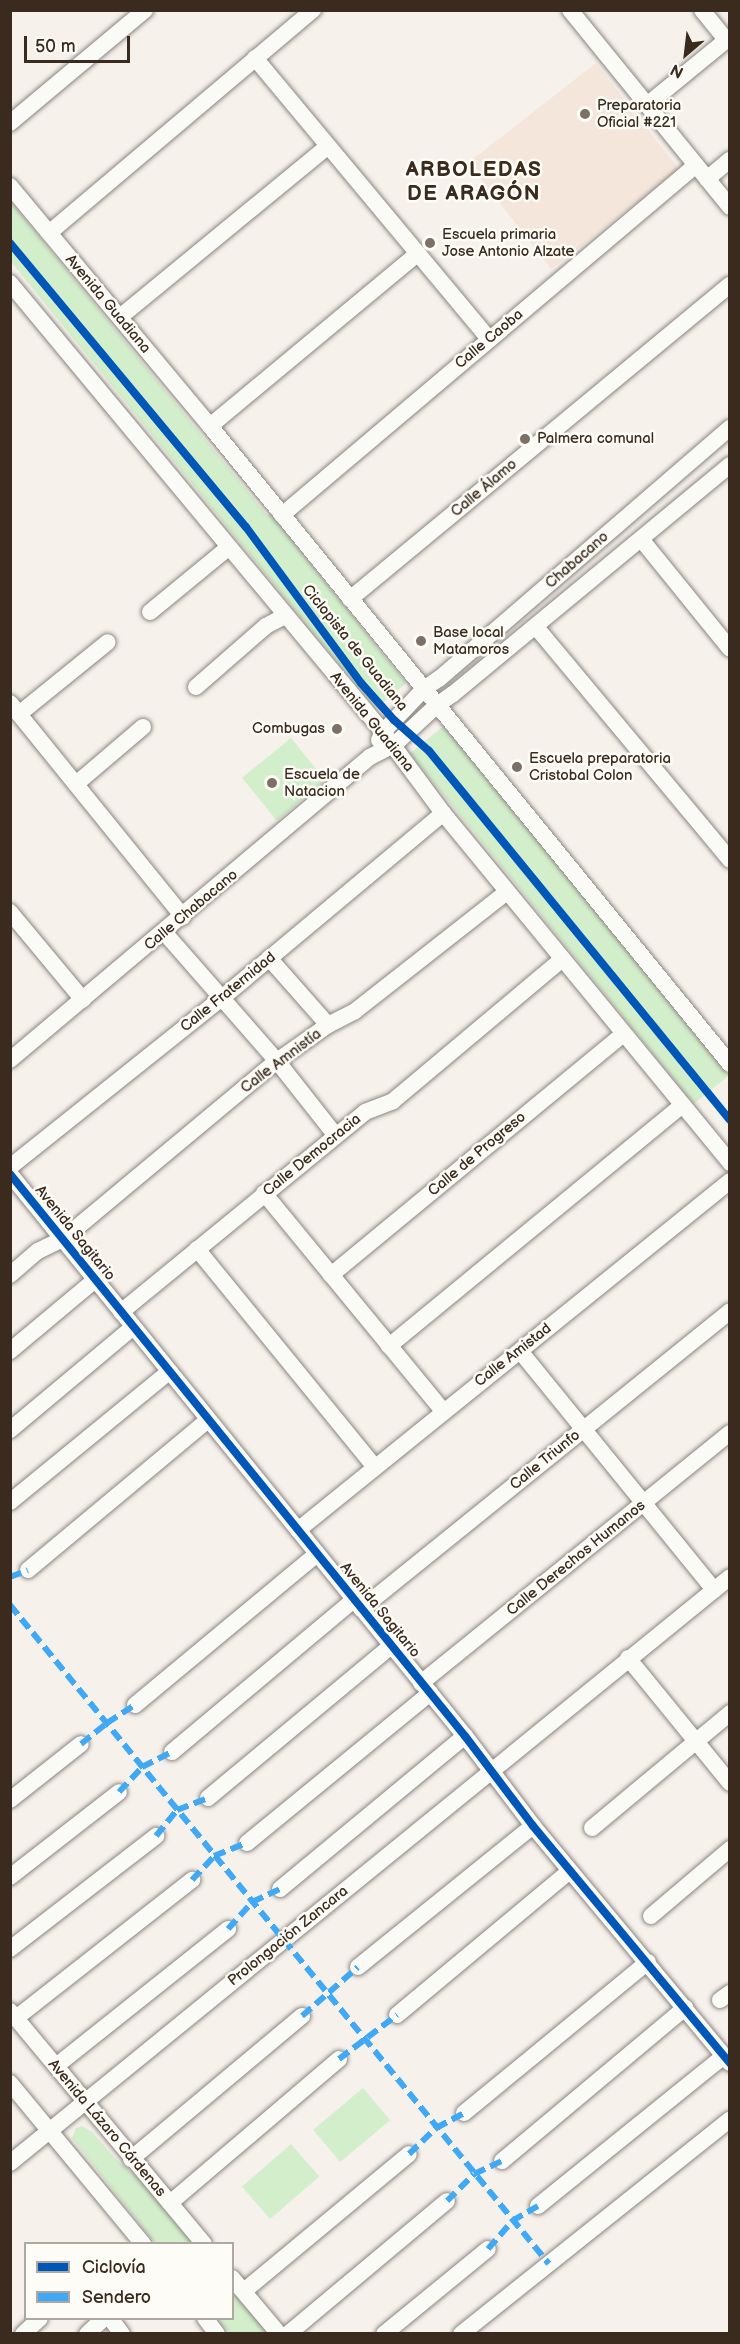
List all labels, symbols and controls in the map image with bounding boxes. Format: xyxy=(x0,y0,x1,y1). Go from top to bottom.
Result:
scale bar xyxy=(27,24,134,62)
north arrow xyxy=(656,24,716,84)
text: 50 m xyxy=(35,36,76,57)
text: N xyxy=(668,59,687,82)
place label: Preparatoria Oficial #221 xyxy=(597,96,681,131)
marker: Preparatoria Oficial #221 xyxy=(578,107,592,121)
district label: ARBOLEDAS DE ARAGÓN xyxy=(406,157,542,207)
place label: Escuela primaria Jose Antonio Alzate xyxy=(442,225,574,260)
marker: Escuela primaria Jose Antonio Alzate xyxy=(423,236,437,250)
street label: Avenida Guadiana xyxy=(61,251,155,357)
street label: Calle Caoba xyxy=(451,305,527,373)
place label: Palmera comunal xyxy=(537,430,654,448)
marker: Palmera comunal xyxy=(518,432,532,446)
street label: Calle Álamo xyxy=(447,455,521,521)
street label: Chabacano xyxy=(542,528,612,592)
street label: Ciclopista de Guadiana xyxy=(298,581,412,715)
place label: Base local Matamoros xyxy=(433,623,509,658)
marker: Base local Matamoros xyxy=(414,634,428,648)
street label: Avenida Guadiana xyxy=(326,668,418,776)
place label: Combugas xyxy=(252,720,325,738)
marker: Combugas xyxy=(330,722,344,736)
place label: Escuela preparatoria Cristobal Colon xyxy=(529,749,671,784)
marker: Escuela preparatoria Cristobal Colon xyxy=(510,760,524,774)
place label: Escuela de Natacion xyxy=(284,765,360,800)
marker: Escuela de Natacion xyxy=(265,776,279,790)
street label: Calle Chabacano xyxy=(141,866,241,954)
street label: Calle Fraternidad xyxy=(177,948,279,1036)
street label: Calle Amnistía xyxy=(237,1025,325,1097)
street label: Calle de Progreso xyxy=(425,1108,529,1200)
street label: Calle Democracia xyxy=(259,1110,365,1200)
street label: Avenida Sagitario xyxy=(31,1182,119,1284)
street label: Calle Amistad xyxy=(471,1319,555,1391)
street label: Calle Triunfo xyxy=(506,1426,584,1494)
street label: Calle Derechos Humanos xyxy=(503,1497,649,1619)
street label: Avenida Sagitario xyxy=(336,1559,424,1661)
street label: Prolongación Zancara xyxy=(224,1882,352,1990)
street label: Avenida Lázaro Cárdenas xyxy=(44,2056,170,2200)
legend xyxy=(24,2242,234,2320)
text: Ciclovía xyxy=(82,2257,146,2278)
text: Sendero xyxy=(82,2287,151,2308)

